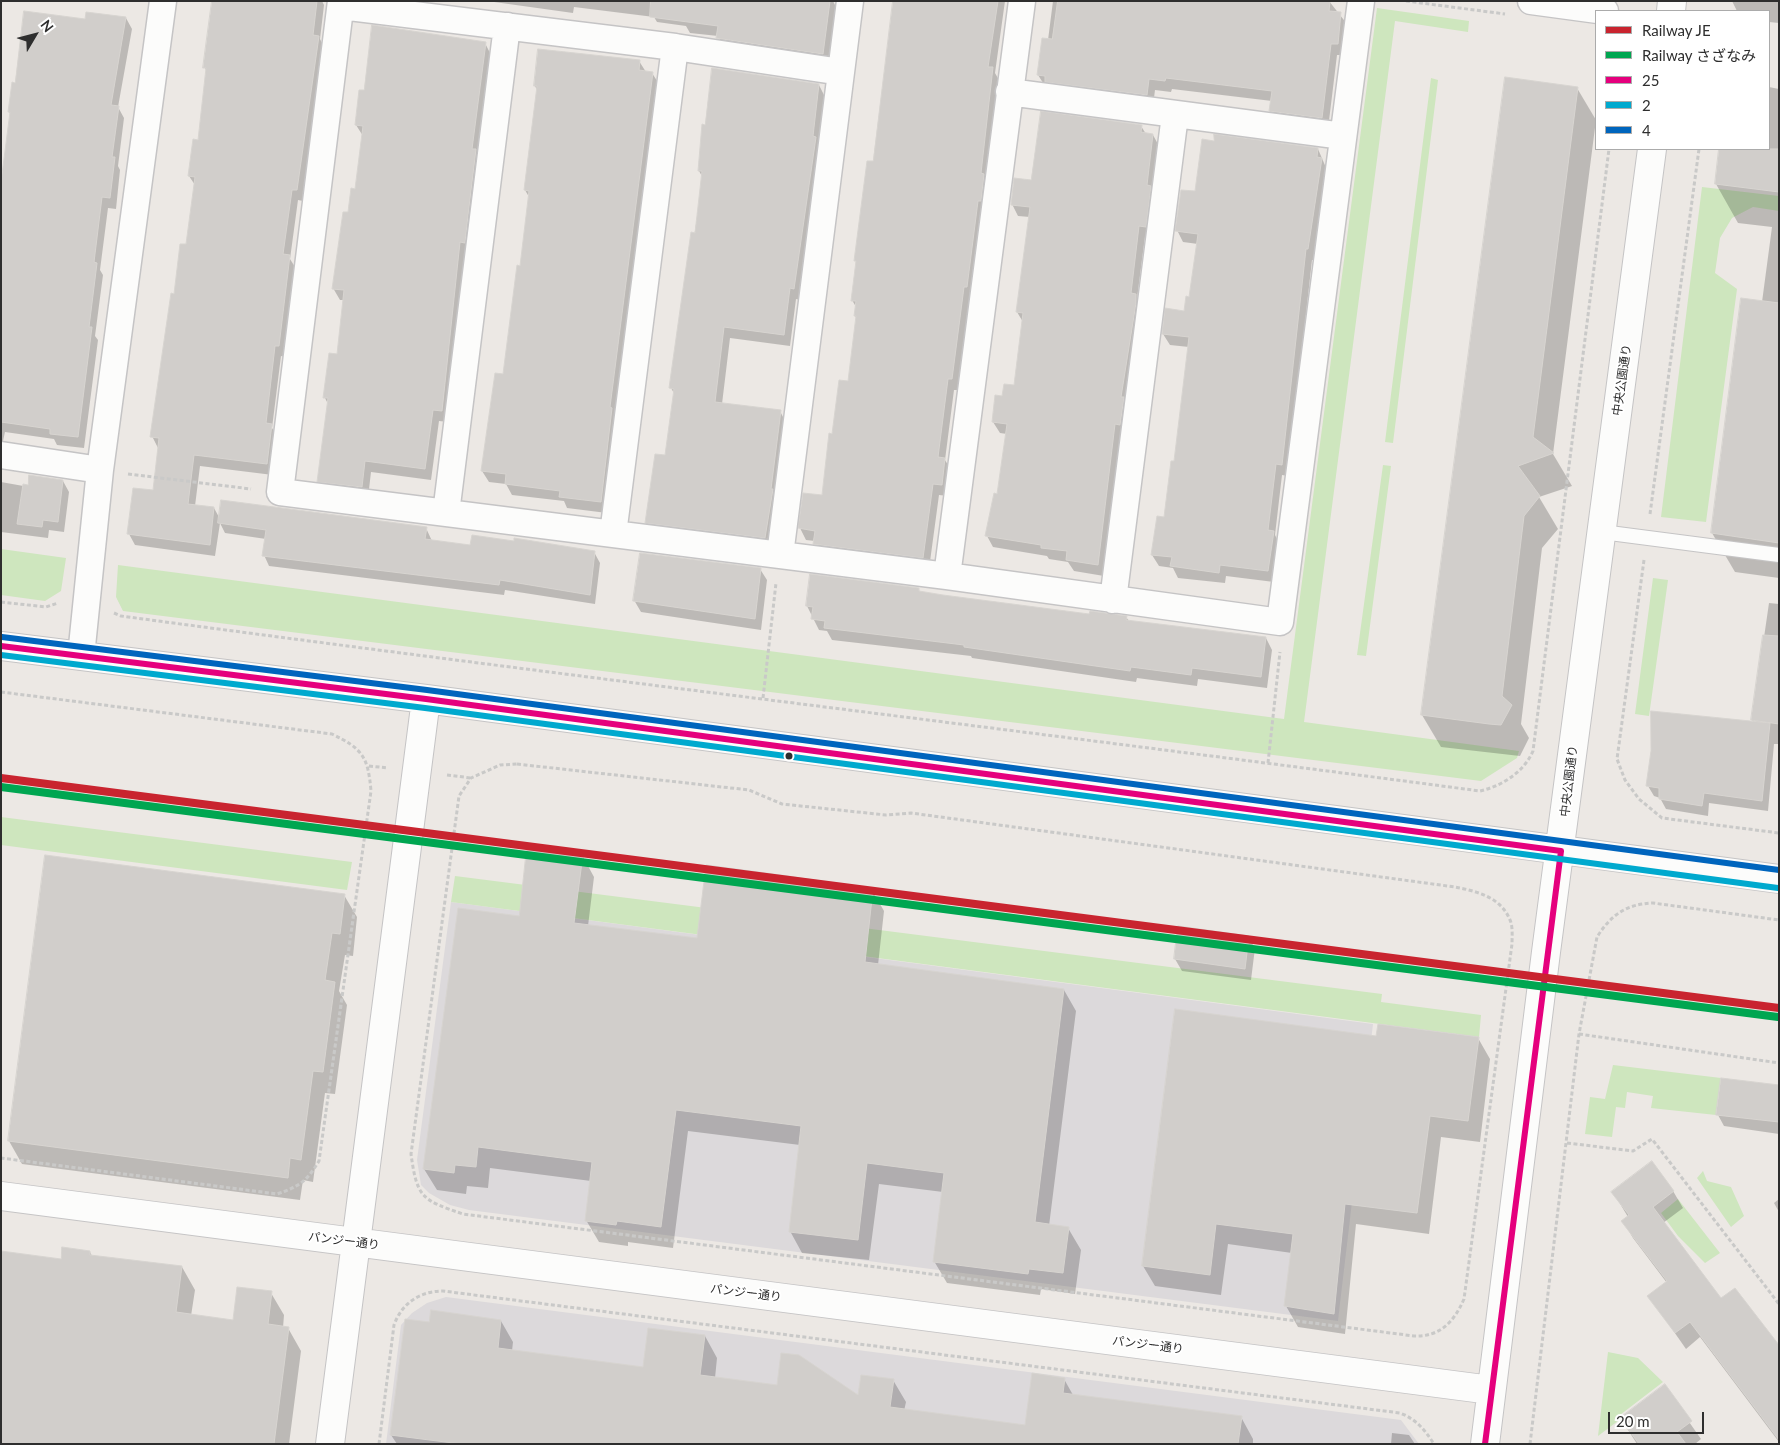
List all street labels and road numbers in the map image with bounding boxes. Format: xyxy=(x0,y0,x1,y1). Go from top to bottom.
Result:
street label: 中央公園通り xyxy=(1610,343,1634,417)
street label: 中央公園通り xyxy=(1557,744,1581,818)
street label: パンジー通り xyxy=(307,1229,381,1253)
street label: パンジー通り xyxy=(709,1281,783,1305)
street label: パンジー通り xyxy=(1111,1333,1185,1357)

